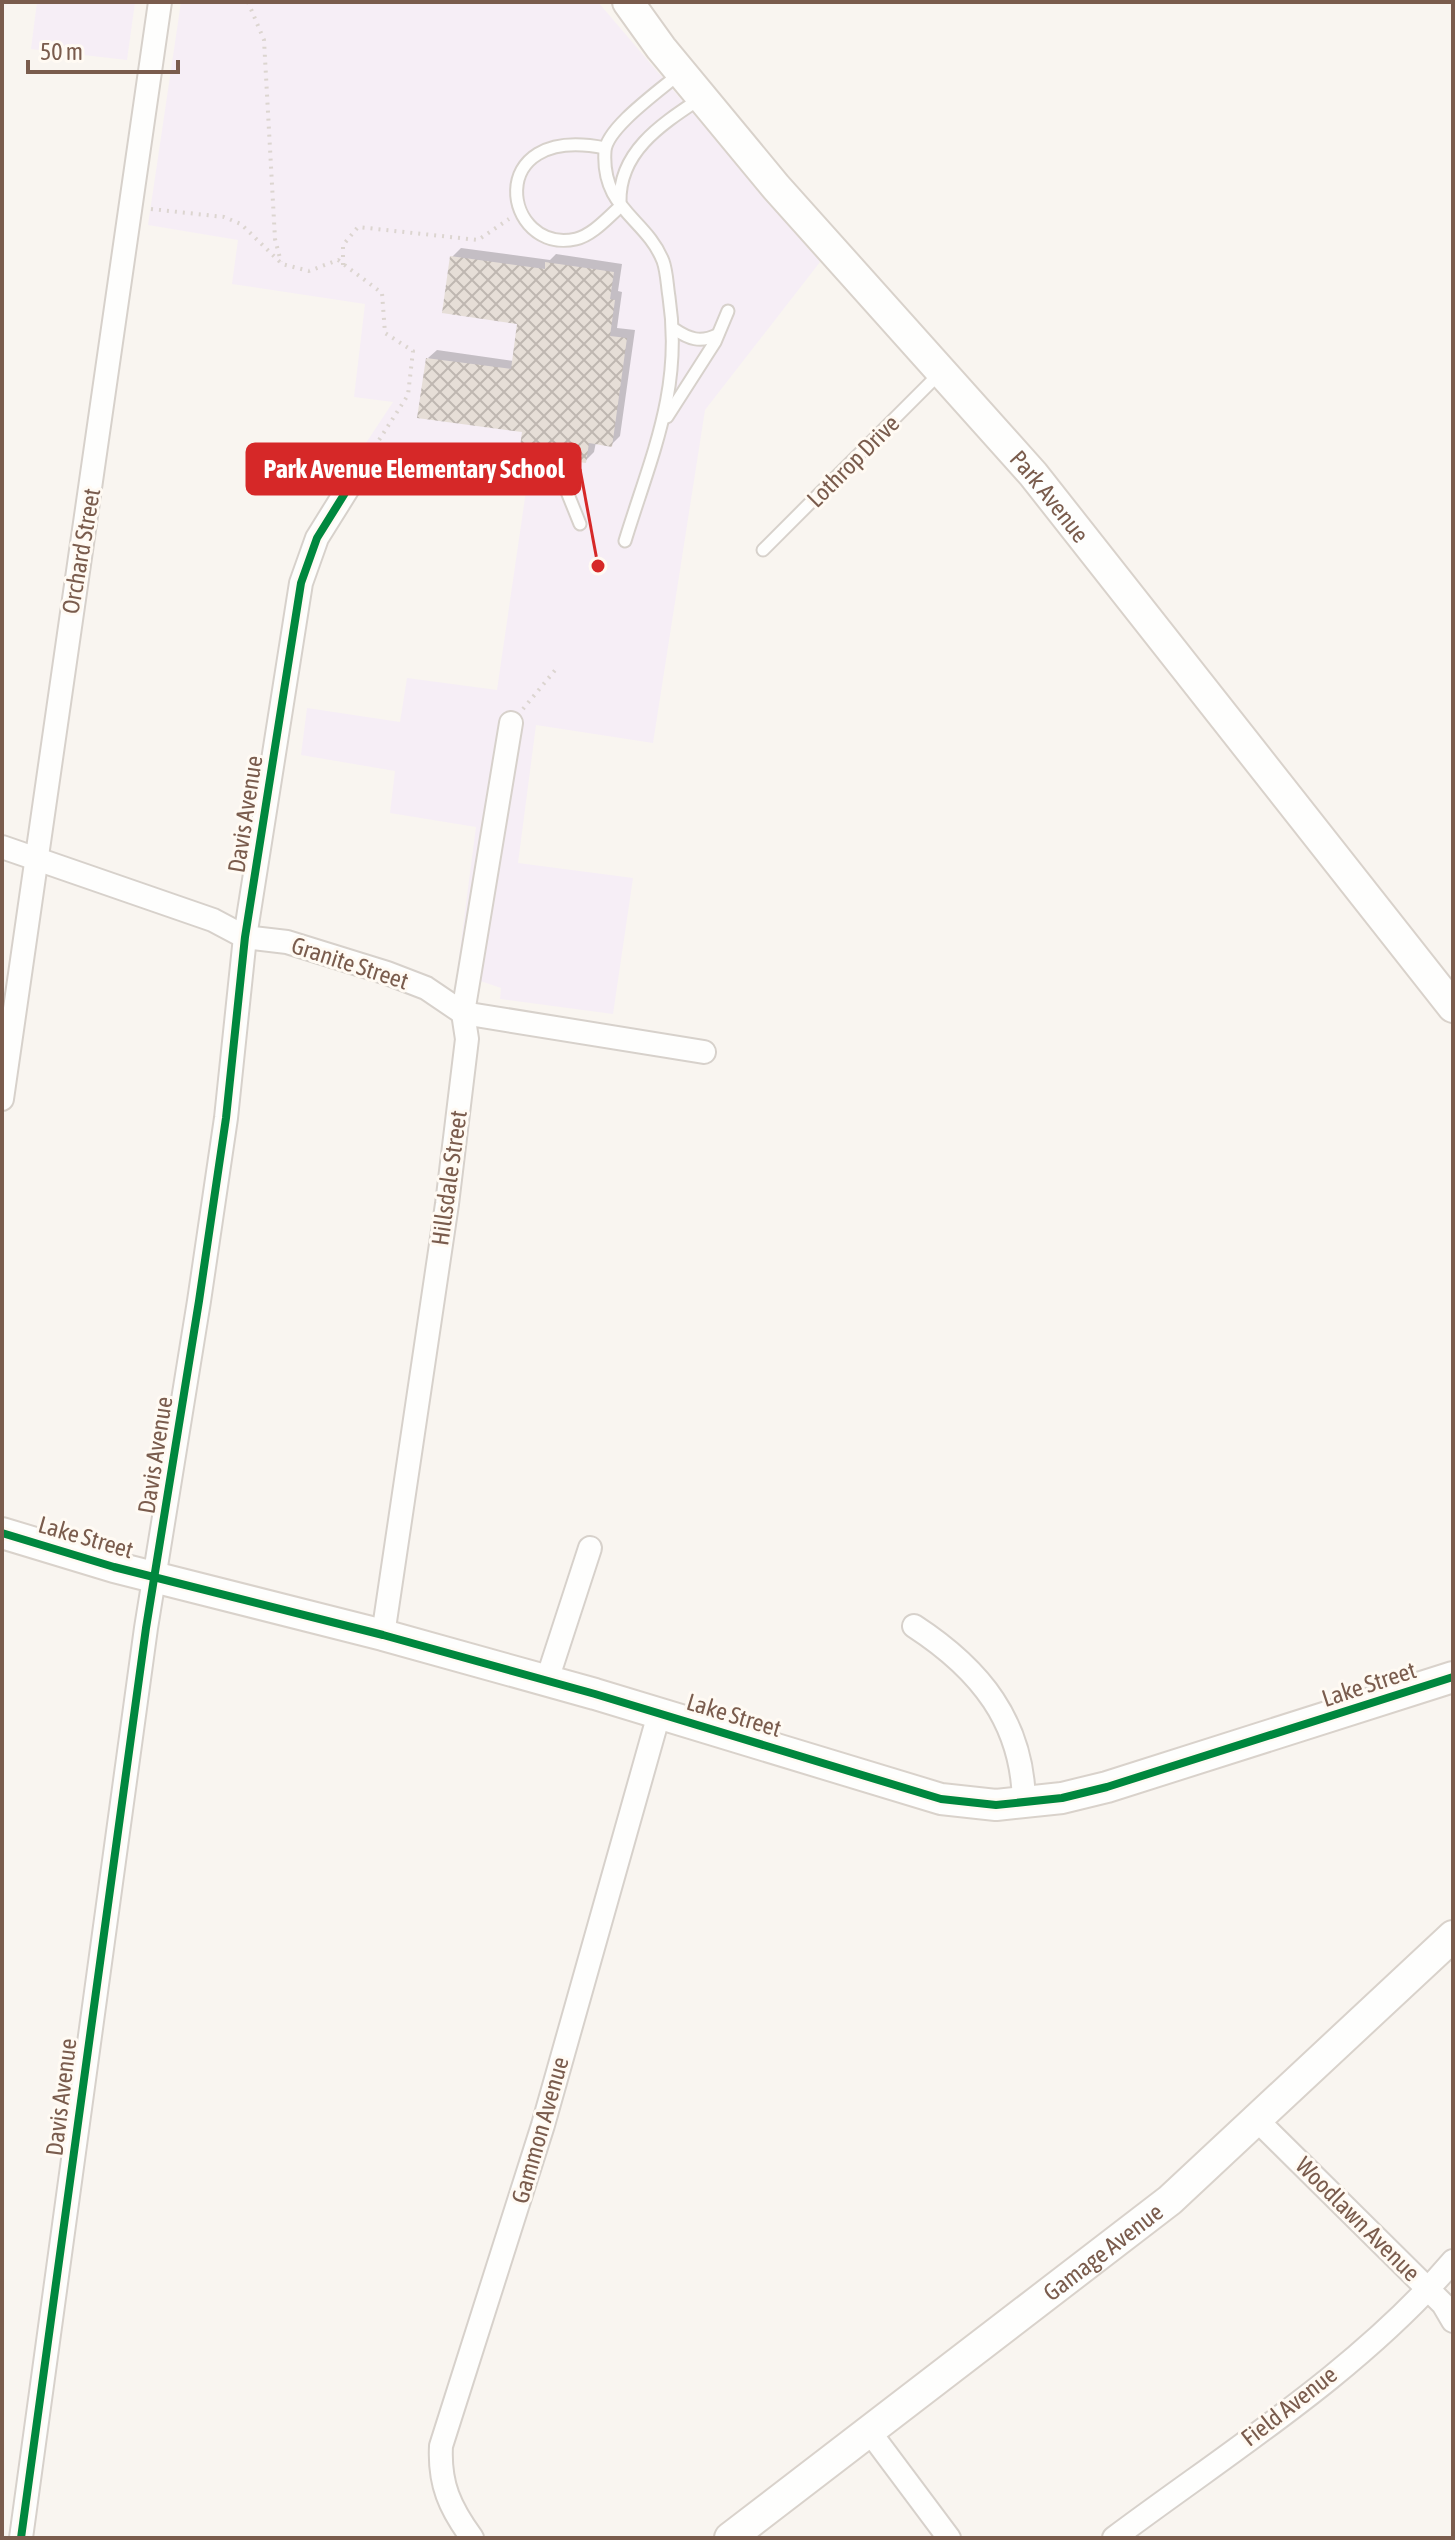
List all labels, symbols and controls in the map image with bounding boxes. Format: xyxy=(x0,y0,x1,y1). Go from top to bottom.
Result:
scale bar xyxy=(28,24,178,74)
text: 50 m xyxy=(40,38,83,65)
street label: Lothrop Drive xyxy=(801,409,905,513)
callout: Park Avenue Elementary School xyxy=(247,444,580,494)
street label: Park Avenue xyxy=(1005,445,1095,547)
text: Park Avenue Elementary School xyxy=(263,454,566,484)
street label: Orchard Street xyxy=(57,486,105,616)
street label: Davis Avenue xyxy=(222,754,268,874)
street label: Granite Street xyxy=(288,931,412,995)
street label: Hillsdale Street xyxy=(426,1109,472,1247)
street label: Davis Avenue xyxy=(132,1395,178,1515)
street label: Lake Street xyxy=(35,1511,137,1563)
street label: Lake Street xyxy=(1319,1656,1420,1712)
street label: Lake Street xyxy=(683,1688,785,1742)
street label: Davis Avenue xyxy=(40,2037,82,2157)
street label: Gammon Avenue xyxy=(506,2054,574,2206)
street label: Woodlawn Avenue xyxy=(1291,2152,1425,2286)
street label: Gamage Avenue xyxy=(1038,2197,1168,2306)
street label: Field Avenue xyxy=(1236,2360,1342,2452)

